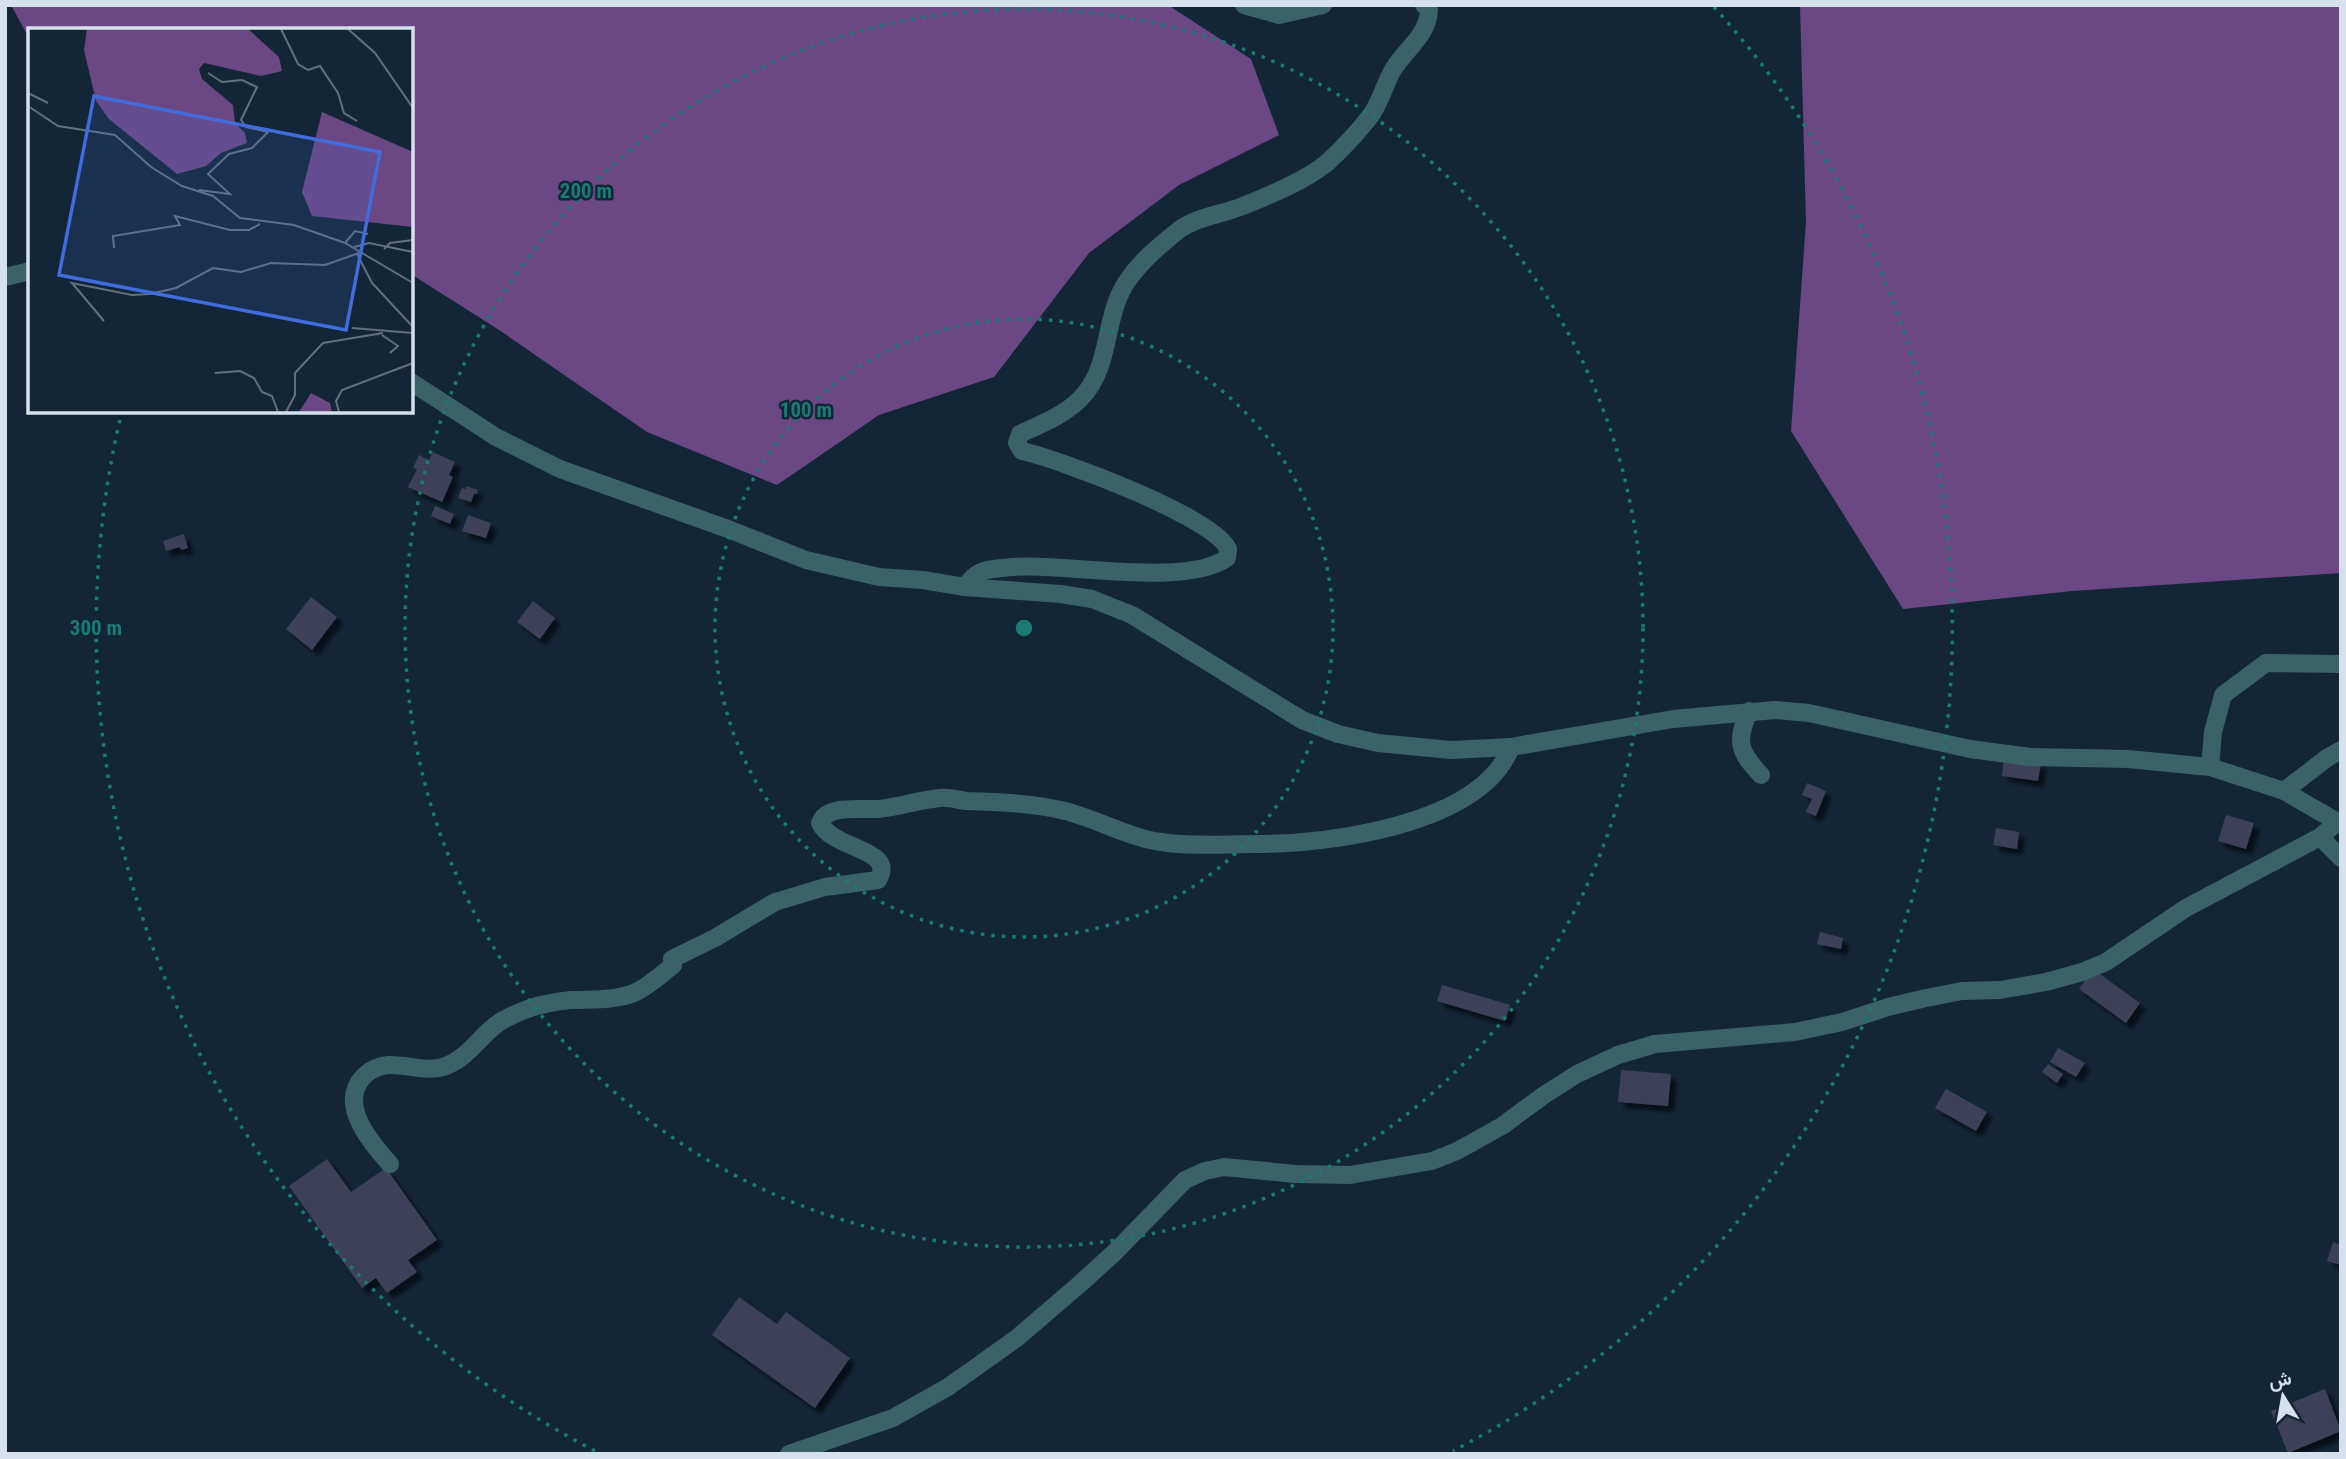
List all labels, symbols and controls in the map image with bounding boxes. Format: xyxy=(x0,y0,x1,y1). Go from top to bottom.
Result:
inset map xyxy=(28,28,413,413)
text: 200 m xyxy=(560,179,612,203)
text: 100 m xyxy=(780,398,832,422)
text: 300 m xyxy=(70,616,122,640)
centre of rings xyxy=(1012,616,1036,640)
north arrow xyxy=(2248,1361,2318,1431)
text: ش xyxy=(2266,1366,2293,1393)

